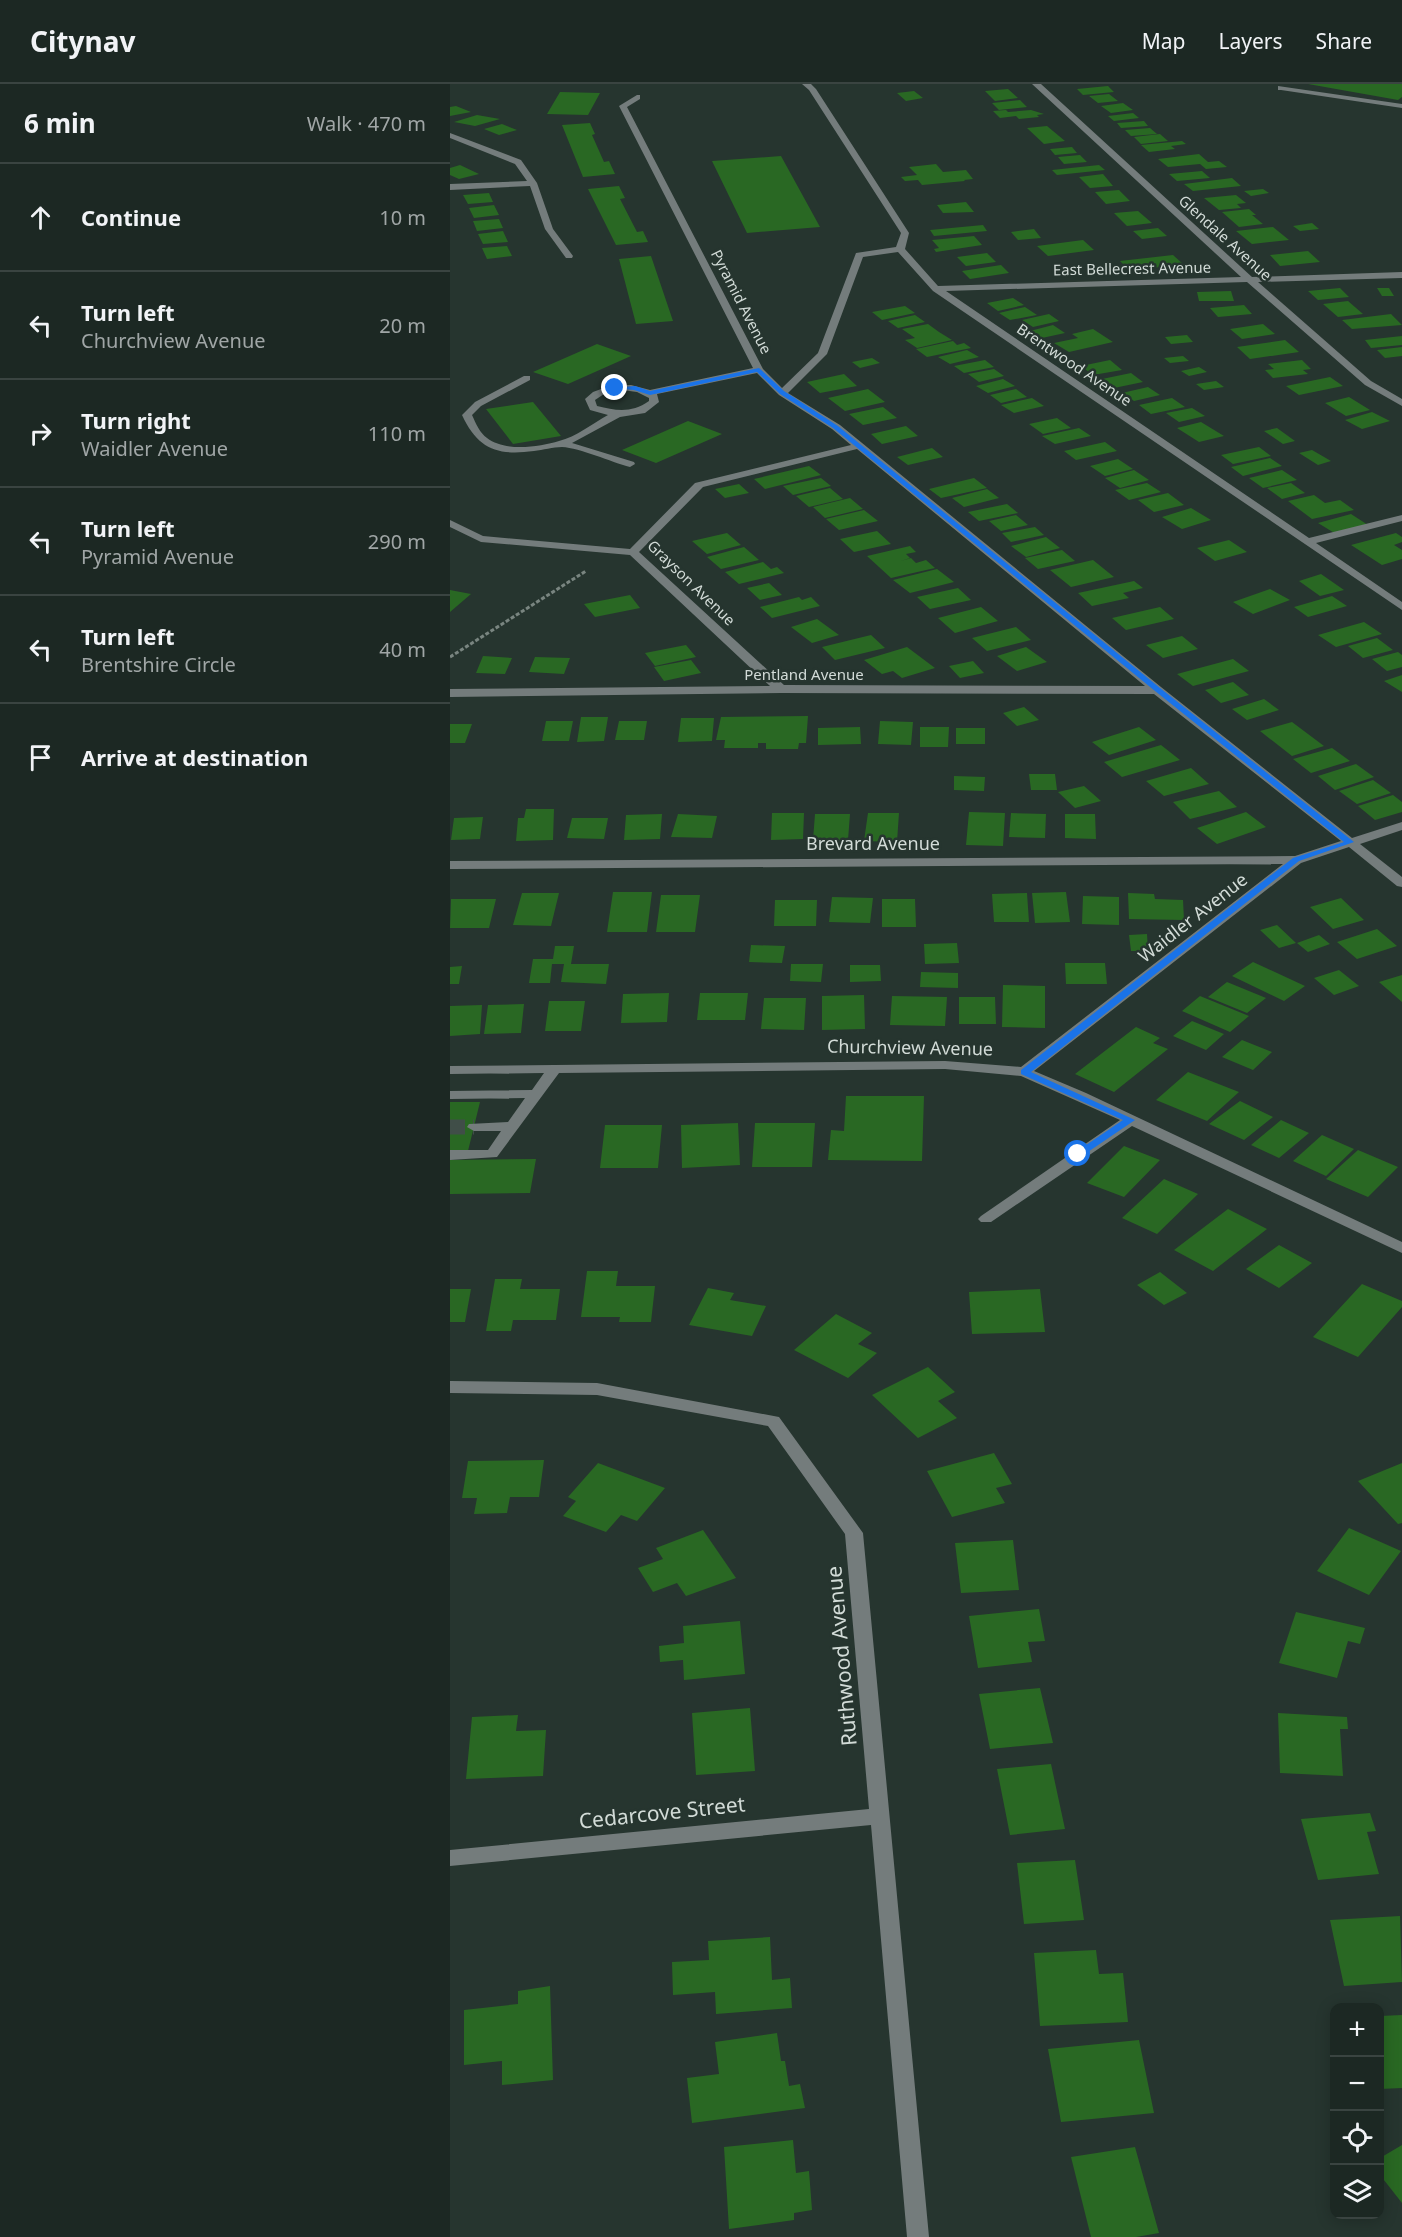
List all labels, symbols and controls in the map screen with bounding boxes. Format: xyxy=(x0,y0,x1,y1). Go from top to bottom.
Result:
text: Citynav xyxy=(30,22,135,60)
text: Map xyxy=(1142,27,1186,55)
text: Layers xyxy=(1219,27,1283,55)
text: Share xyxy=(1316,27,1372,55)
text: 6 min xyxy=(24,105,96,141)
text: Walk · 470 m xyxy=(307,110,426,137)
street label: Glendale Avenue xyxy=(1175,190,1277,285)
icon: ahead xyxy=(24,201,57,234)
text: Continue xyxy=(81,202,181,232)
text: 10 m xyxy=(379,204,426,231)
street label: Pyramid Avenue xyxy=(707,246,777,357)
street label: East Bellecrest Avenue xyxy=(1053,257,1211,279)
text: Turn left xyxy=(81,297,175,327)
icon: left xyxy=(24,309,57,342)
text: 20 m xyxy=(379,312,426,339)
street label: Brentwood Avenue xyxy=(1013,318,1136,410)
text: Churchview Avenue xyxy=(81,327,266,354)
route end xyxy=(601,374,627,400)
text: Turn right xyxy=(81,405,191,435)
icon: right xyxy=(24,417,57,450)
text: 110 m xyxy=(368,420,426,447)
text: Waidler Avenue xyxy=(81,435,228,462)
text: Turn left xyxy=(81,513,175,543)
icon: left xyxy=(24,525,57,558)
text: 290 m xyxy=(368,528,426,555)
street label: Grayson Avenue xyxy=(643,535,740,629)
text: Pyramid Avenue xyxy=(81,543,234,570)
text: Turn left xyxy=(81,621,175,651)
icon: left xyxy=(24,633,57,666)
text: 40 m xyxy=(379,636,426,663)
text: Brentshire Circle xyxy=(81,651,236,678)
street label: Pentland Avenue xyxy=(744,664,864,684)
icon: arrive xyxy=(24,741,57,774)
text: Arrive at destination xyxy=(81,742,308,772)
street label: Brevard Avenue xyxy=(806,831,940,855)
street label: Waidler Avenue xyxy=(1133,867,1252,967)
street label: Churchview Avenue xyxy=(827,1034,993,1060)
route start xyxy=(1064,1140,1090,1166)
street label: Ruthwood Avenue xyxy=(819,1565,863,1747)
street label: Cedarcove Street xyxy=(577,1789,747,1835)
map controls xyxy=(1330,2003,1384,2219)
button: + xyxy=(1330,2003,1384,2057)
button: − xyxy=(1330,2057,1384,2111)
button: locate xyxy=(1330,2111,1384,2165)
button: layers xyxy=(1330,2165,1384,2219)

